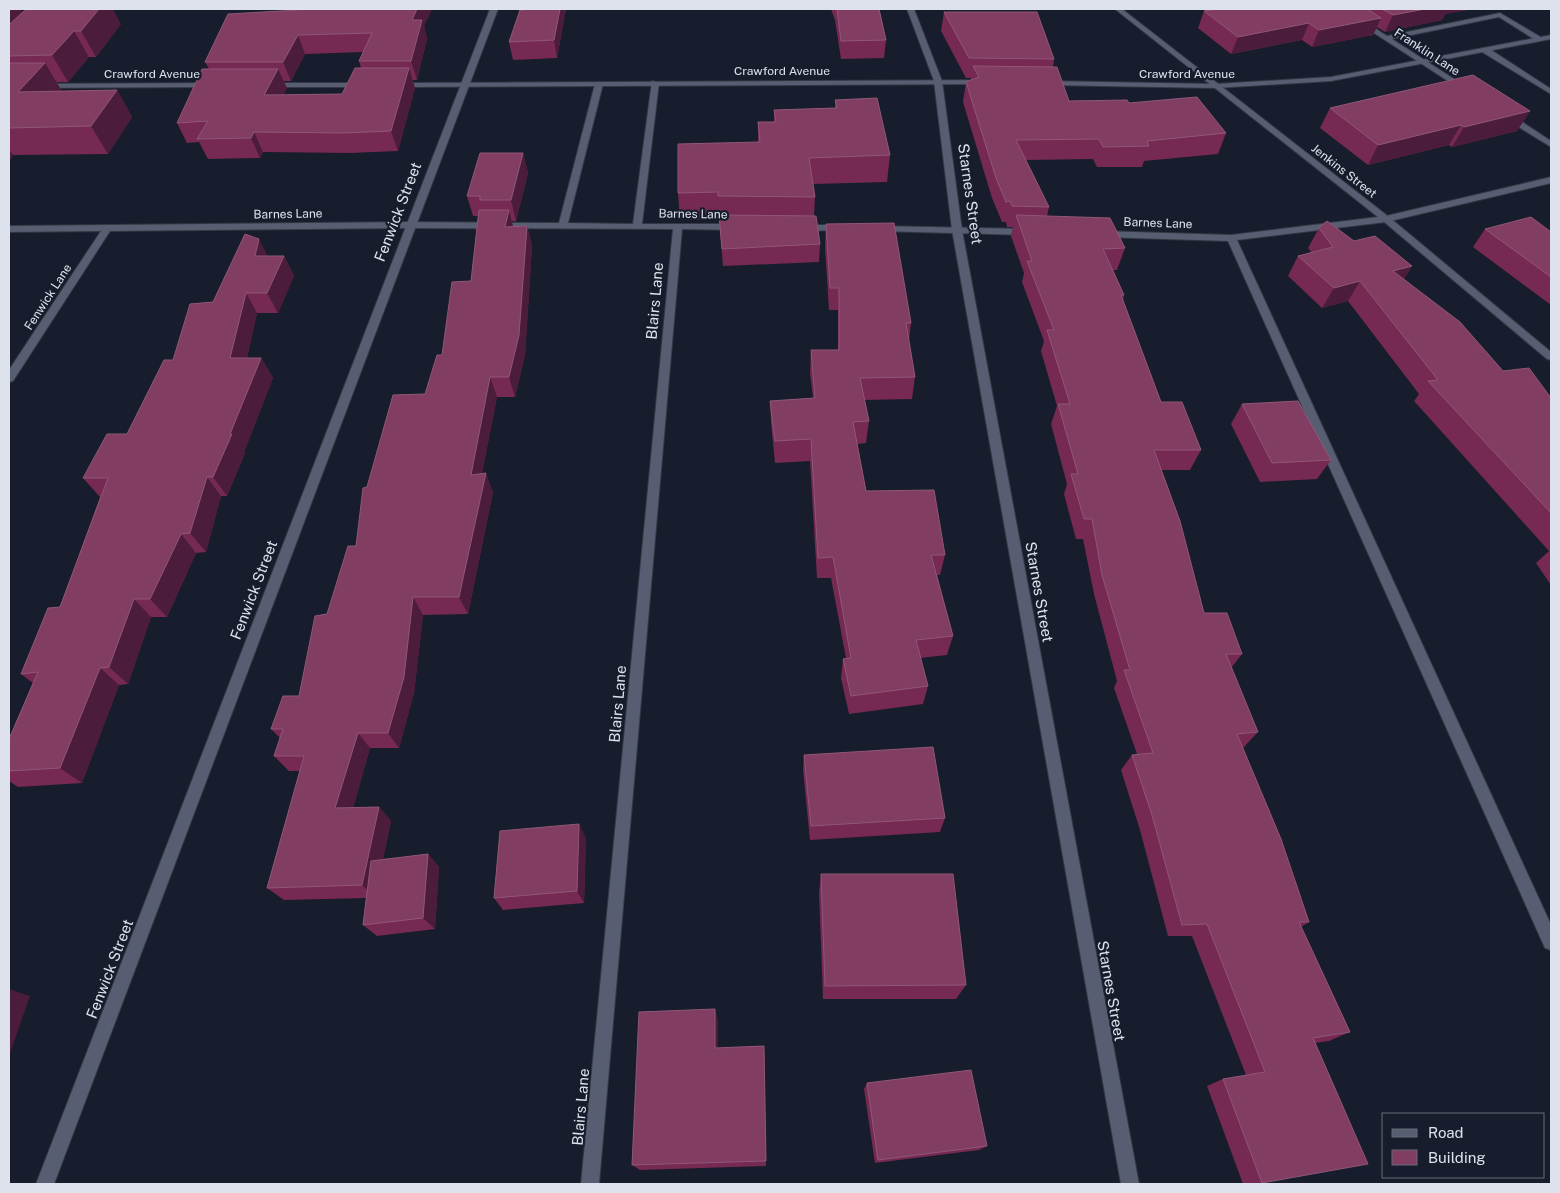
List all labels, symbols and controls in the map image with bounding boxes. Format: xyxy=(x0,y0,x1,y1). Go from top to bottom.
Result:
street label: Franklin Lane xyxy=(1392,26,1463,79)
street label: Crawford Avenue xyxy=(734,64,830,78)
street label: Crawford Avenue xyxy=(104,67,200,81)
street label: Crawford Avenue xyxy=(1139,67,1235,81)
street label: Jenkins Street xyxy=(1309,141,1380,201)
street label: Starnes Street xyxy=(955,142,986,246)
street label: Fenwick Street xyxy=(371,160,424,264)
street label: Barnes Lane xyxy=(253,206,323,222)
street label: Barnes Lane xyxy=(658,206,728,222)
street label: Barnes Lane xyxy=(1123,215,1193,231)
street label: Fenwick Lane xyxy=(21,261,75,333)
street label: Blairs Lane xyxy=(643,262,666,340)
street label: Fenwick Street xyxy=(227,538,280,642)
street label: Starnes Street xyxy=(1022,540,1057,644)
street label: Blairs Lane xyxy=(606,665,629,743)
street label: Fenwick Street xyxy=(83,917,136,1021)
street label: Starnes Street xyxy=(1094,939,1129,1043)
street label: Blairs Lane xyxy=(569,1068,592,1146)
legend xyxy=(1382,1113,1545,1178)
text: Road xyxy=(1428,1124,1464,1141)
text: Building xyxy=(1428,1149,1486,1166)

